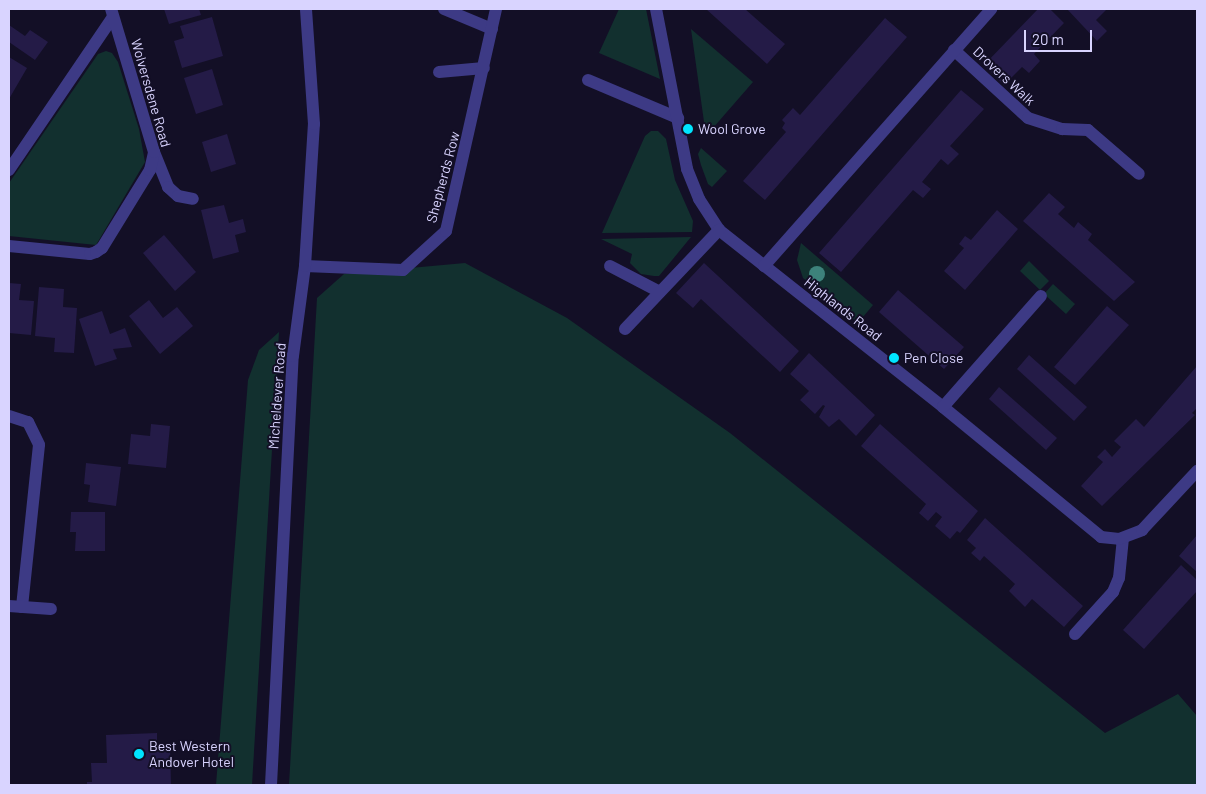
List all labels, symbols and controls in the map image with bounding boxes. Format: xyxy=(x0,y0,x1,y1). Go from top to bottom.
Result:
scale bar xyxy=(1026,20,1094,52)
text: 20 m xyxy=(1032,30,1064,48)
street label: Wolversdene Road xyxy=(128,37,174,149)
street label: Drovers Walk xyxy=(970,43,1038,109)
place label: Wool Grove xyxy=(698,121,766,137)
marker: Wool Grove xyxy=(682,123,694,135)
street label: Shepherds Row xyxy=(423,129,463,225)
street label: Highlands Road xyxy=(801,274,885,344)
street label: Micheldever Road xyxy=(265,342,289,450)
place label: Pen Close xyxy=(904,350,963,366)
marker: Pen Close xyxy=(888,352,900,364)
place label: Best Western Andover Hotel xyxy=(149,738,234,770)
marker: Best Western Andover Hotel xyxy=(133,748,145,760)

